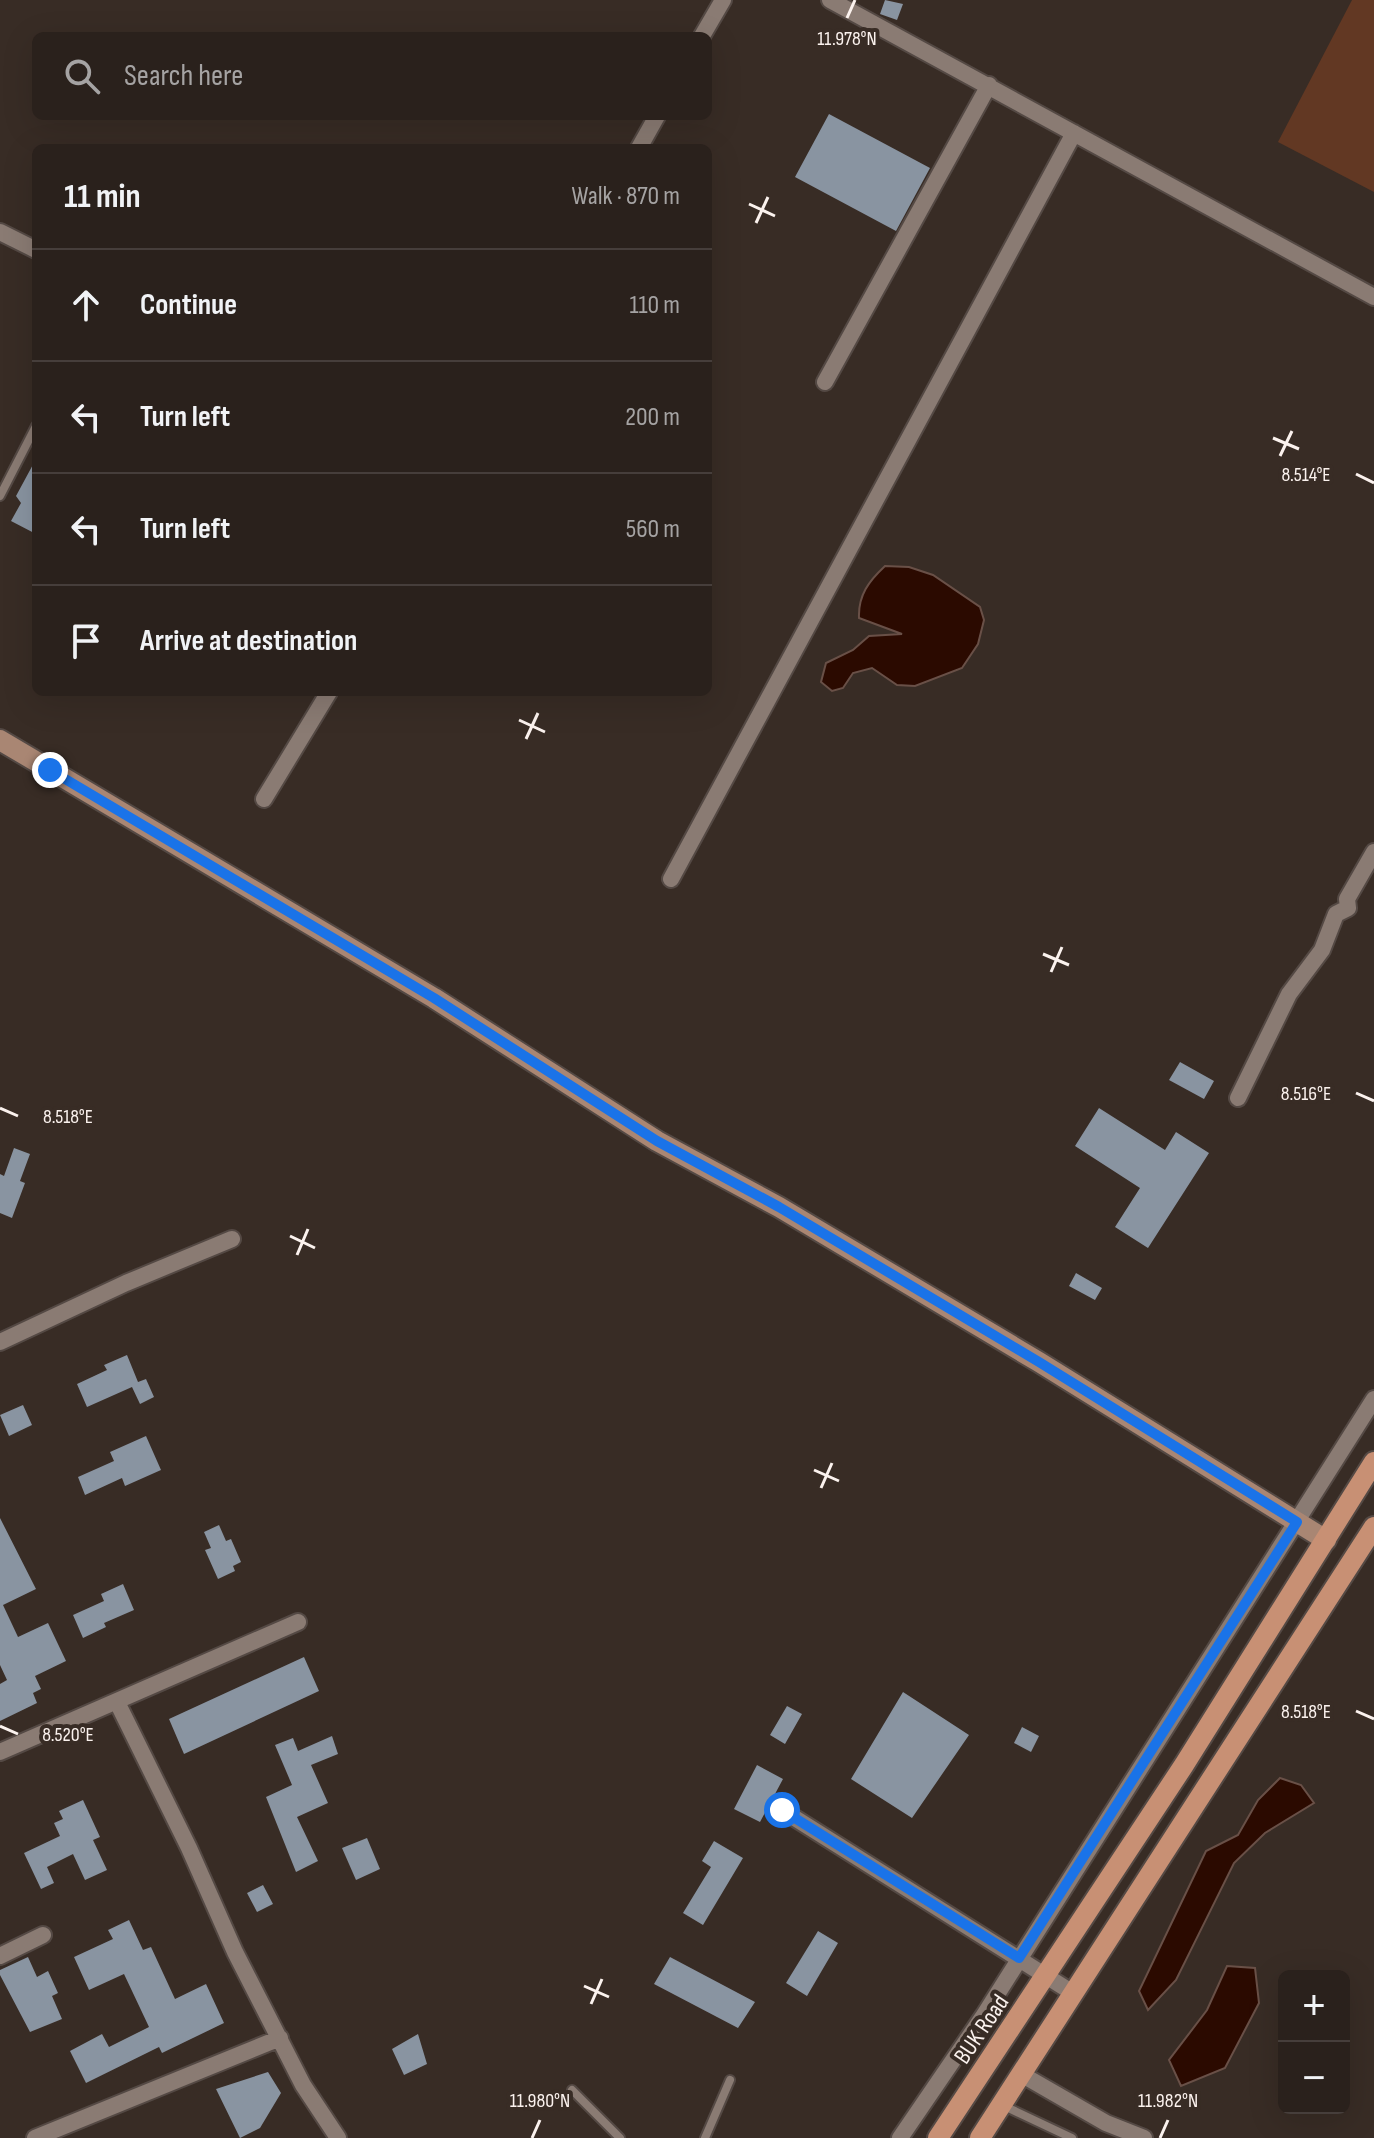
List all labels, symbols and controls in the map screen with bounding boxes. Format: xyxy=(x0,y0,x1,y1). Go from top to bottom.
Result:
text: 11.978°N xyxy=(817,27,877,51)
search box xyxy=(32,32,712,120)
icon: search xyxy=(60,54,104,98)
text: Search here xyxy=(124,58,243,94)
text: 11 min xyxy=(64,176,141,217)
text: Walk · 870 m xyxy=(572,181,680,212)
icon: ahead xyxy=(64,283,108,327)
text: Continue xyxy=(140,287,237,323)
text: 110 m xyxy=(629,290,680,321)
icon: left xyxy=(64,395,108,439)
text: Turn left xyxy=(140,399,230,435)
text: 200 m xyxy=(625,402,680,433)
text: 8.514°E xyxy=(1281,463,1331,487)
icon: left xyxy=(64,507,108,551)
text: Turn left xyxy=(140,511,230,547)
text: 560 m xyxy=(626,514,680,545)
icon: arrive xyxy=(64,619,108,663)
text: Arrive at destination xyxy=(140,623,357,659)
route end xyxy=(32,752,68,788)
text: 8.516°E xyxy=(1281,1082,1331,1106)
text: 8.518°E xyxy=(43,1105,93,1129)
text: 8.518°E xyxy=(1281,1700,1331,1724)
text: 8.520°E xyxy=(42,1723,94,1747)
route start xyxy=(764,1792,800,1828)
map controls xyxy=(1278,1970,1350,2114)
button: + xyxy=(1278,1970,1350,2042)
street label: BUK Road xyxy=(948,1989,1015,2069)
button: − xyxy=(1278,2042,1350,2114)
text: 11.980°N xyxy=(510,2089,570,2113)
text: 11.982°N xyxy=(1138,2089,1198,2113)

